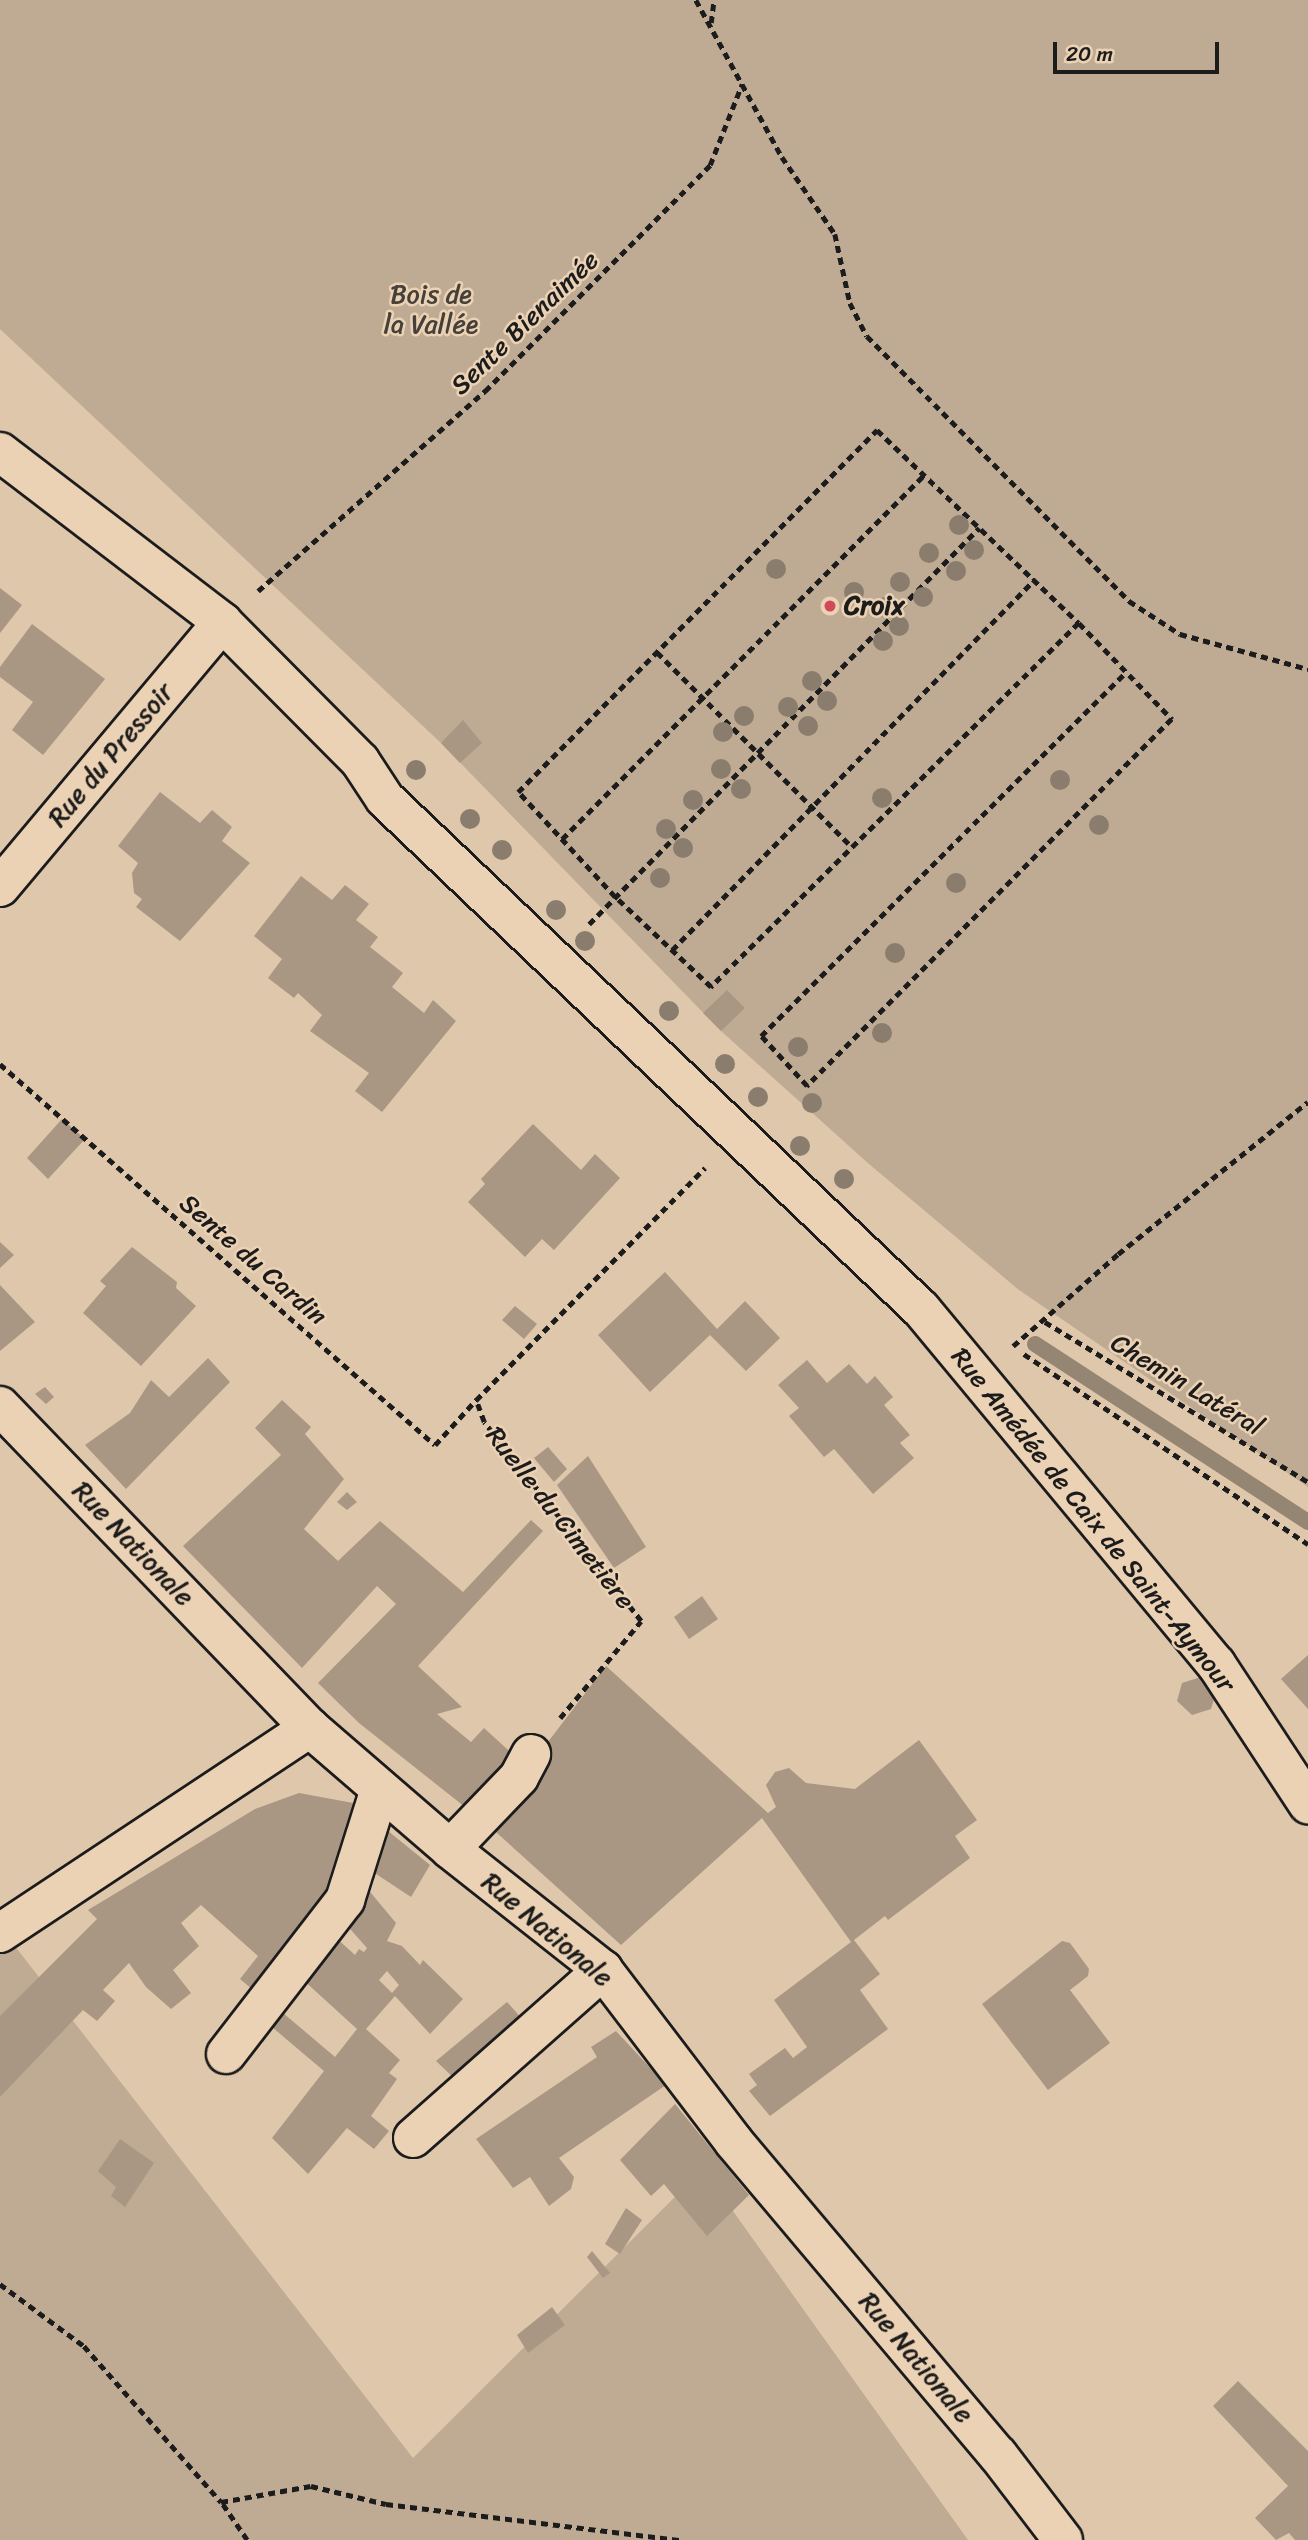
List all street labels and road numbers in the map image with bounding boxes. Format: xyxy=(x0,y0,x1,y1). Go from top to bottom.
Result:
street label: Sente Bienaimée xyxy=(445,245,605,401)
street label: Rue du Pressoir xyxy=(42,677,180,833)
street label: Sente du Cardin xyxy=(173,1188,333,1332)
street label: Chemin Latéral xyxy=(1105,1327,1269,1443)
street label: Rue Amédée de Caix de Saint-Aymour xyxy=(944,1342,1242,1698)
street label: Ruelle du Cimetière xyxy=(479,1420,641,1616)
street label: Rue Nationale xyxy=(66,1476,200,1612)
street label: Rue Nationale xyxy=(476,1867,618,1993)
street label: Rue Nationale xyxy=(853,2287,979,2429)

